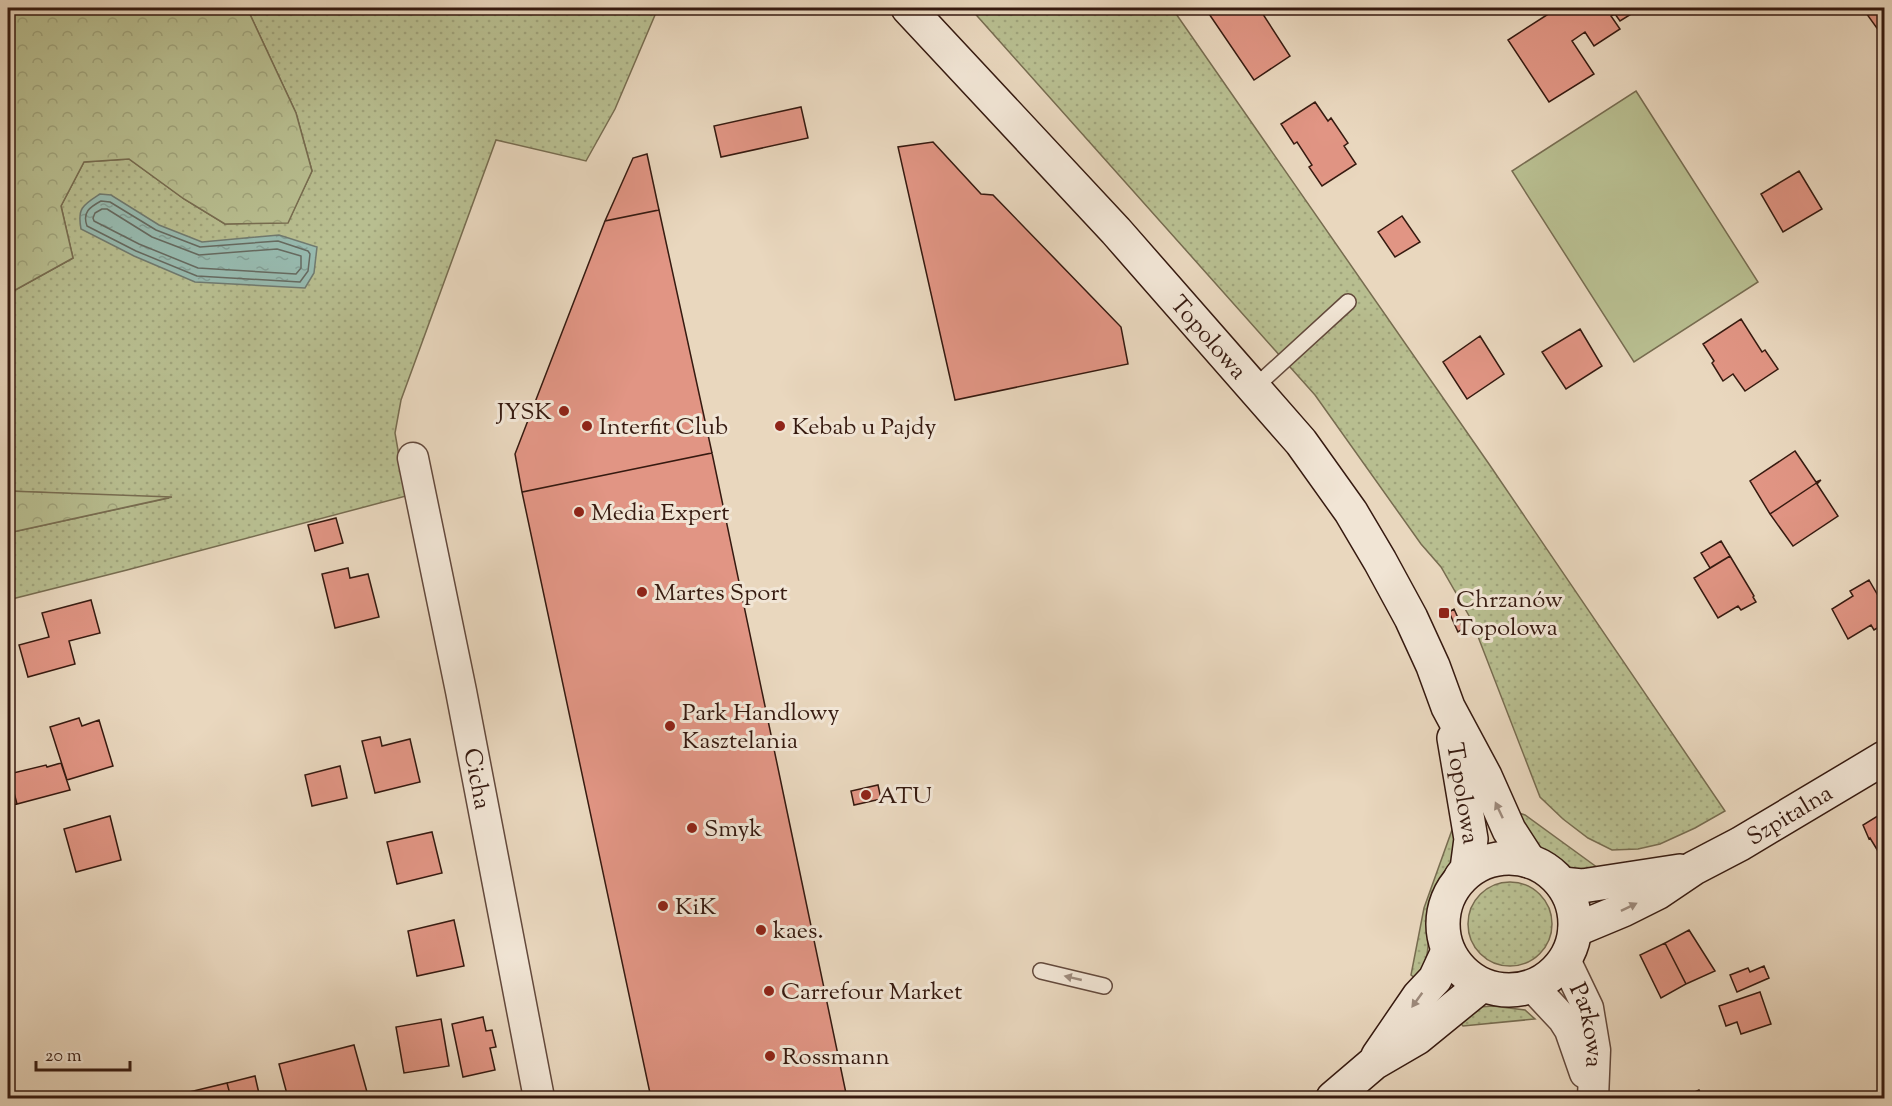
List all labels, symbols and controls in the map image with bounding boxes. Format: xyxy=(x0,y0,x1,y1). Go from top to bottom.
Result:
street label: Topolowa xyxy=(1161,289,1254,388)
place label: JYSK xyxy=(495,396,552,430)
marker: JYSK xyxy=(557,404,571,418)
place label: Interfit Club xyxy=(599,411,728,445)
place label: Kebab u Pajdy xyxy=(792,411,936,445)
marker: Interfit Club xyxy=(580,419,594,433)
marker: Kebab u Pajdy xyxy=(773,419,787,433)
place label: Media Expert xyxy=(591,497,730,531)
marker: Media Expert xyxy=(572,505,586,519)
place label: Martes Sport xyxy=(654,577,788,611)
place label: Chrzanów Topolowa xyxy=(1456,584,1563,646)
marker: Martes Sport xyxy=(635,585,649,599)
marker: Chrzanów Topolowa xyxy=(1437,606,1451,620)
place label: Park Handlowy Kasztelania xyxy=(682,697,839,759)
marker: Park Handlowy Kasztelania xyxy=(663,719,677,733)
street label: Topolowa xyxy=(1436,740,1487,847)
street label: Cicha xyxy=(453,745,498,812)
street label: Szpitalna xyxy=(1741,777,1840,855)
place label: ATU xyxy=(878,780,932,814)
marker: ATU xyxy=(859,788,873,802)
one-way arrow xyxy=(1495,802,1504,819)
place label: Smyk xyxy=(704,813,762,847)
marker: Smyk xyxy=(685,821,699,835)
place label: KiK xyxy=(675,891,717,925)
marker: KiK xyxy=(656,899,670,913)
one-way arrow xyxy=(1620,903,1637,912)
place label: kaes. xyxy=(773,915,823,949)
marker: kaes. xyxy=(754,923,768,937)
one-way arrow xyxy=(1064,973,1082,983)
place label: Carrefour Market xyxy=(781,976,962,1010)
street label: Parkowa xyxy=(1559,977,1611,1068)
marker: Carrefour Market xyxy=(762,984,776,998)
one-way arrow xyxy=(1411,992,1423,1008)
scale bar xyxy=(36,1034,130,1072)
place label: Rossmann xyxy=(782,1041,890,1075)
text: 20 m xyxy=(45,1044,82,1070)
marker: Rossmann xyxy=(763,1049,777,1063)

